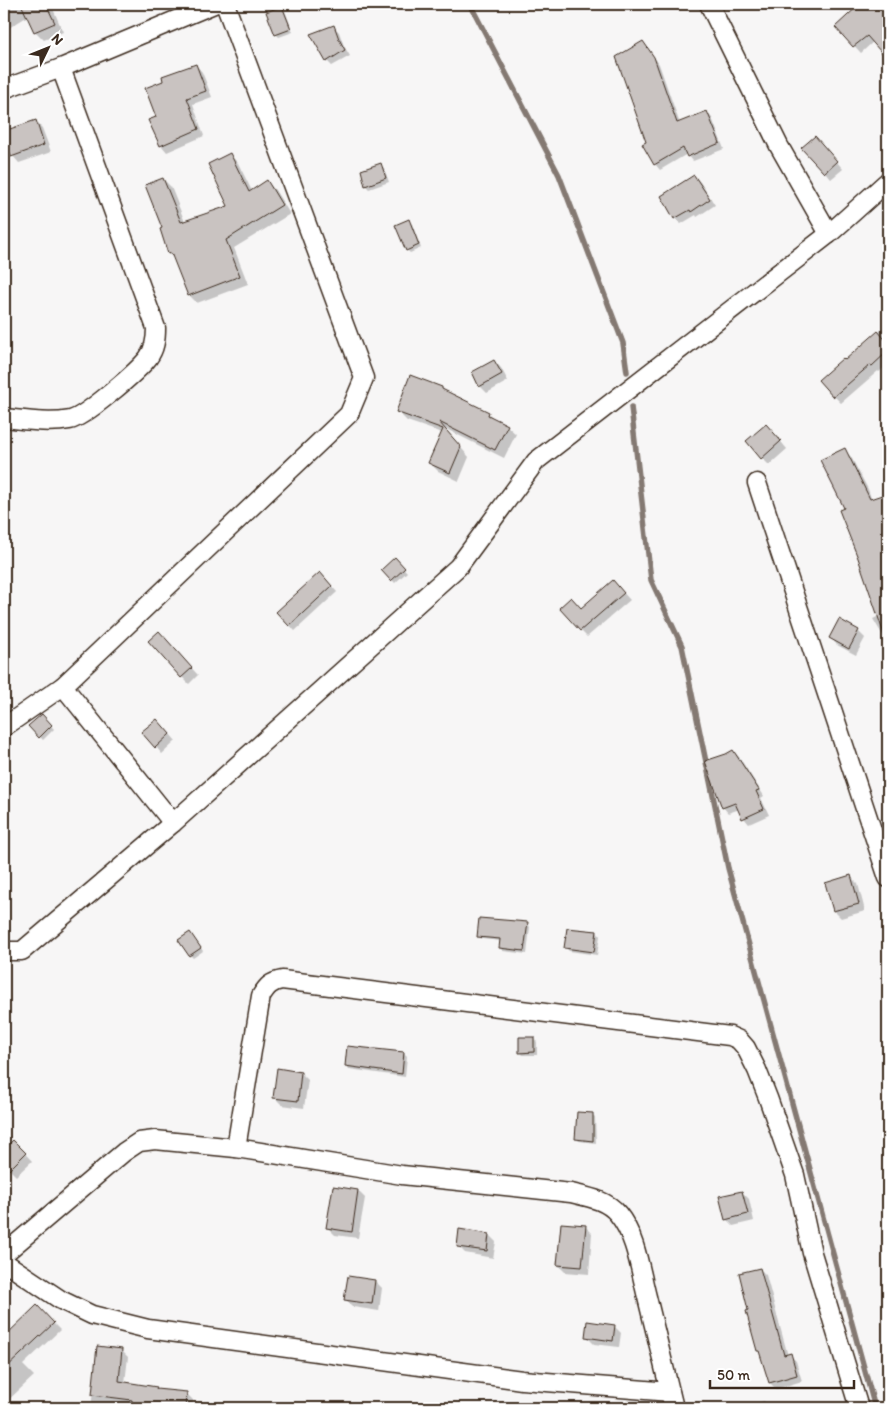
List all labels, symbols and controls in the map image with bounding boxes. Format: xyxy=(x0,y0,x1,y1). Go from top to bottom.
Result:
north arrow xyxy=(22,22,72,72)
text: N xyxy=(48,30,67,49)
scale bar xyxy=(710,1357,853,1389)
text: 50 m xyxy=(717,1366,750,1384)

